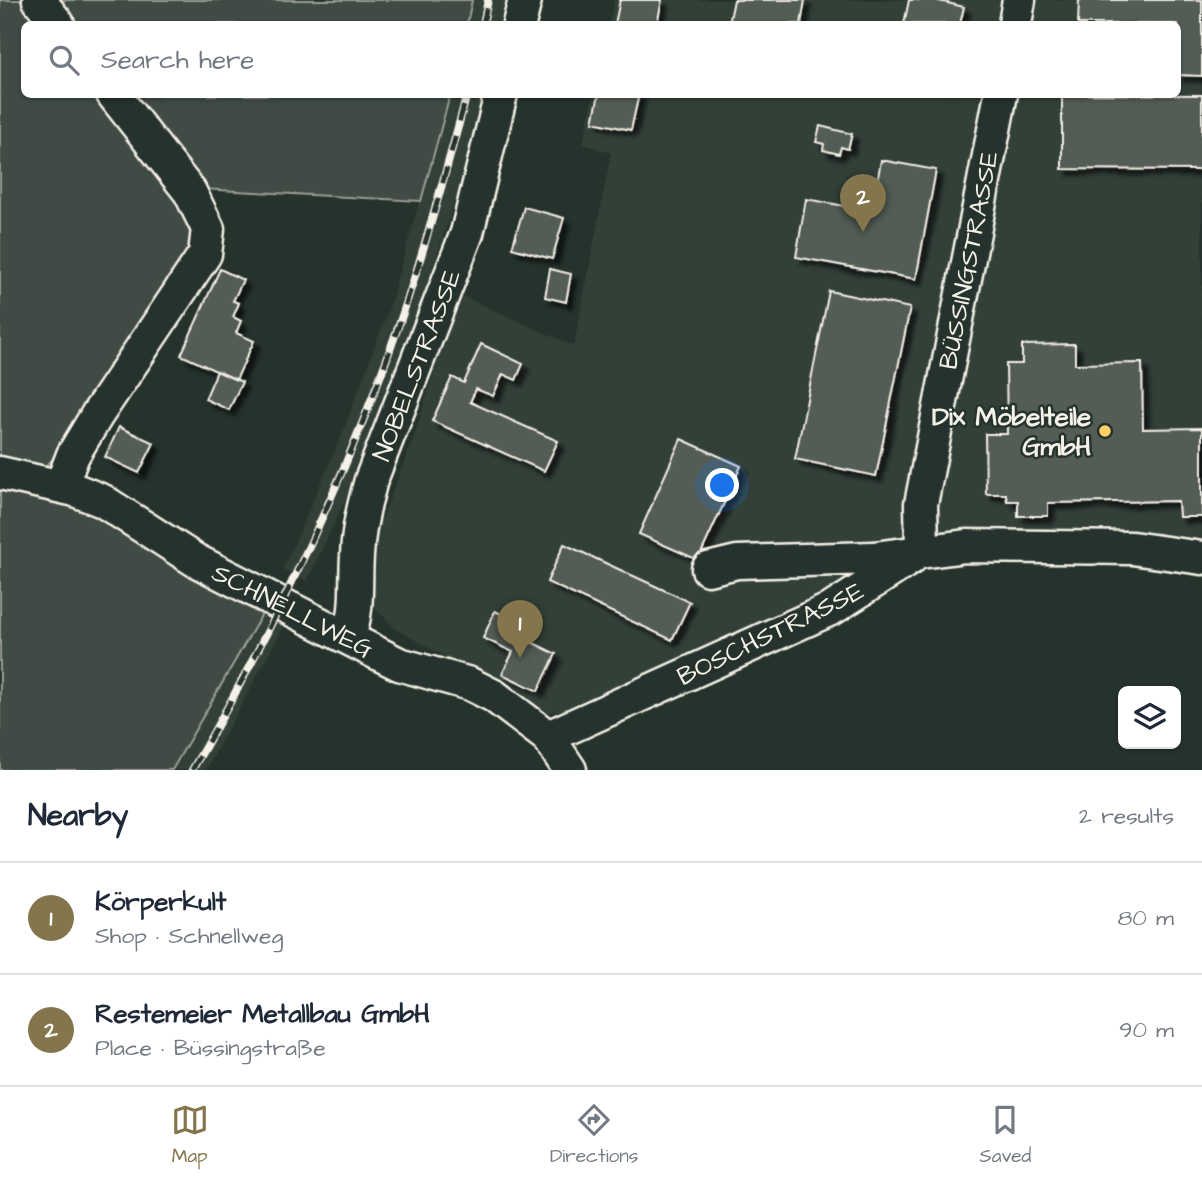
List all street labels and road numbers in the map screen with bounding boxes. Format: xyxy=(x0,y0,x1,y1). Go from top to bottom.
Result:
street label: BÜSSINGSTRASSE xyxy=(930,148,1008,372)
street label: NOBELSTRASSE xyxy=(364,264,470,466)
street label: SCHNELLWEG xyxy=(206,555,379,667)
street label: BOSCHSTRASSE xyxy=(671,573,870,695)

